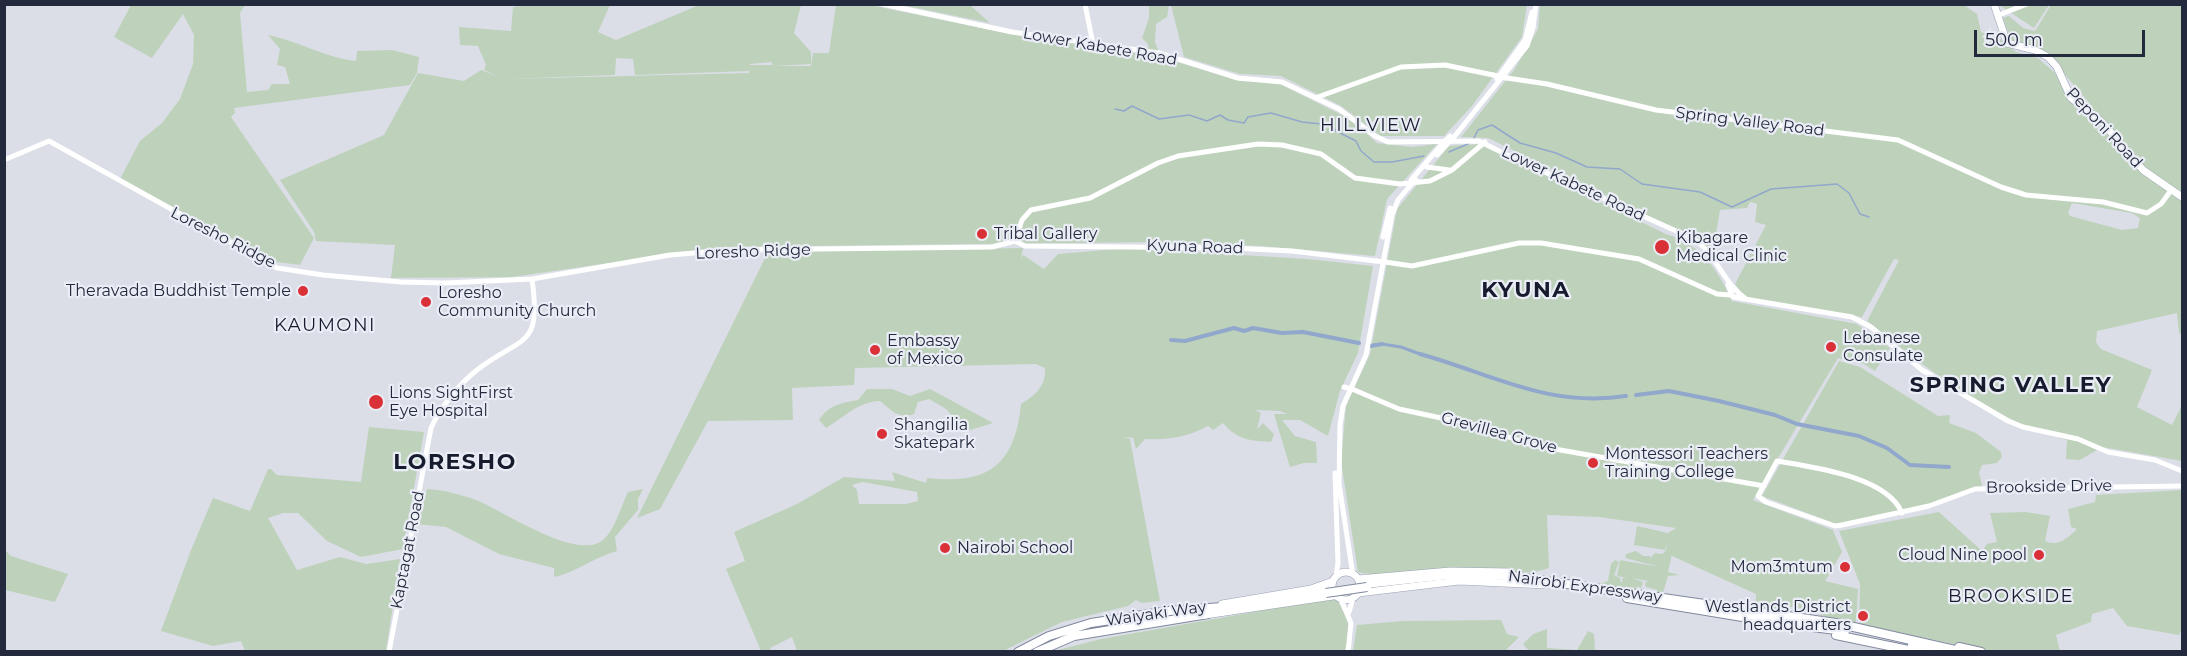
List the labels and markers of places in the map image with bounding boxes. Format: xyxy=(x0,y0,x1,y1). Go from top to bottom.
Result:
place label: Tribal Gallery xyxy=(994,224,1097,244)
marker: Tribal Gallery xyxy=(975,227,989,241)
place label: Kibagare Medical Clinic xyxy=(1676,228,1787,266)
marker: Kibagare Medical Clinic xyxy=(1653,238,1671,256)
place label: Theravada Buddhist Temple xyxy=(66,281,291,301)
place label: Loresho Community Church xyxy=(438,283,596,321)
marker: Theravada Buddhist Temple xyxy=(296,284,310,298)
marker: Loresho Community Church xyxy=(419,295,433,309)
place label: Lebanese Consulate xyxy=(1843,328,1923,366)
place label: Embassy of Mexico xyxy=(887,331,963,369)
marker: Lebanese Consulate xyxy=(1824,340,1838,354)
marker: Embassy of Mexico xyxy=(868,343,882,357)
place label: Lions SightFirst Eye Hospital xyxy=(389,383,513,421)
marker: Lions SightFirst Eye Hospital xyxy=(367,393,385,411)
place label: Shangilia Skatepark xyxy=(894,415,975,453)
marker: Shangilia Skatepark xyxy=(875,427,889,441)
place label: Montessori Teachers Training College xyxy=(1605,444,1768,482)
marker: Montessori Teachers Training College xyxy=(1586,456,1600,470)
place label: Nairobi School xyxy=(957,538,1073,558)
marker: Nairobi School xyxy=(938,541,952,555)
place label: Cloud Nine pool xyxy=(1898,545,2027,565)
marker: Cloud Nine pool xyxy=(2032,548,2046,562)
place label: Mom3mtum xyxy=(1730,557,1833,577)
marker: Mom3mtum xyxy=(1838,560,1852,574)
place label: Westlands District headquarters xyxy=(1705,597,1851,635)
marker: Westlands District headquarters xyxy=(1856,609,1870,623)

